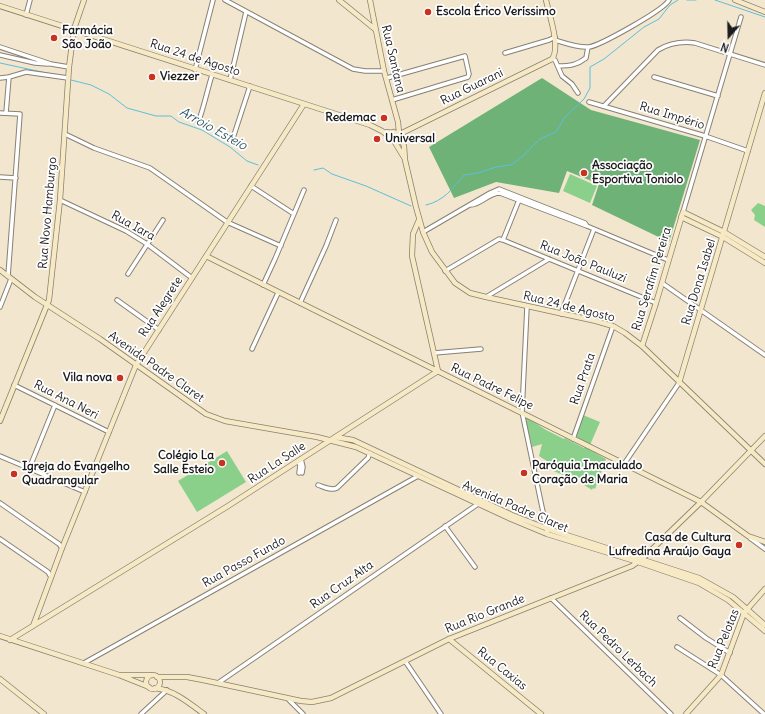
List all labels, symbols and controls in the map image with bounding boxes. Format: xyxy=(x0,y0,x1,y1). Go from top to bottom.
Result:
place label: Escola Érico Veríssimo xyxy=(436,5,556,19)
marker: Escola Érico Veríssimo xyxy=(423,7,433,17)
north arrow xyxy=(709,16,749,56)
place label: Farmácia São João xyxy=(62,24,113,52)
street label: Rua Santana xyxy=(378,24,408,94)
marker: Farmácia São João xyxy=(49,33,59,43)
street label: Rua 24 de Agosto xyxy=(148,37,242,79)
text: N xyxy=(719,39,731,55)
street label: Rua Guarani xyxy=(438,66,506,108)
place label: Viezzer xyxy=(160,70,199,84)
marker: Viezzer xyxy=(147,72,157,82)
street label: Rua Império xyxy=(638,99,706,133)
water label: Arroio Esteio xyxy=(177,104,249,154)
place label: Redemac xyxy=(325,111,376,125)
marker: Redemac xyxy=(379,113,389,123)
place label: Universal xyxy=(385,132,435,146)
marker: Universal xyxy=(372,134,382,144)
street label: Rua Novo Hamburgo xyxy=(36,156,60,270)
place label: Associação Esportiva Toniolo xyxy=(592,159,683,187)
marker: Associação Esportiva Toniolo xyxy=(579,168,589,178)
street label: Rua Iara xyxy=(109,208,157,244)
street label: Rua Serafim Pereira xyxy=(629,225,675,333)
street label: Rua Dona Isabel xyxy=(679,237,719,327)
street label: Rua João Pauluzi xyxy=(538,238,628,286)
street label: Rua Alegrete xyxy=(136,274,186,340)
street label: Rua 24 de Agosto xyxy=(522,289,616,325)
street label: Avenida Padre Claret xyxy=(105,329,207,405)
street label: Rua Prata xyxy=(567,351,599,407)
street label: Rua Padre Felipe xyxy=(448,361,536,413)
place label: Vila nova xyxy=(63,371,112,385)
marker: Vila nova xyxy=(115,373,125,383)
street label: Rua Ana Neri xyxy=(31,378,101,422)
street label: Rua La Salle xyxy=(246,439,308,487)
place label: Colégio La Salle Esteio xyxy=(153,449,214,477)
marker: Colégio La Salle Esteio xyxy=(217,458,227,468)
place label: Paróquia Imaculado Coração de Maria xyxy=(532,459,642,487)
place label: Igreja do Evangelho Quadrangular xyxy=(22,460,130,488)
marker: Paróquia Imaculado Coração de Maria xyxy=(519,468,529,478)
marker: Igreja do Evangelho Quadrangular xyxy=(9,469,19,479)
street label: Avenida Padre Claret xyxy=(460,478,570,536)
place label: Casa de Cultura Lufredina Araújo Gaya xyxy=(609,531,731,559)
street label: Rua Passo Fundo xyxy=(200,533,288,591)
marker: Casa de Cultura Lufredina Araújo Gaya xyxy=(734,540,744,550)
street label: Rua Cruz Alta xyxy=(308,558,376,612)
street label: Rua Rio Grande xyxy=(443,591,527,637)
street label: Rua Pelotas xyxy=(705,607,743,671)
street label: Rua Pedro Lerbach xyxy=(576,608,660,690)
street label: Rua Caxias xyxy=(474,645,530,693)

